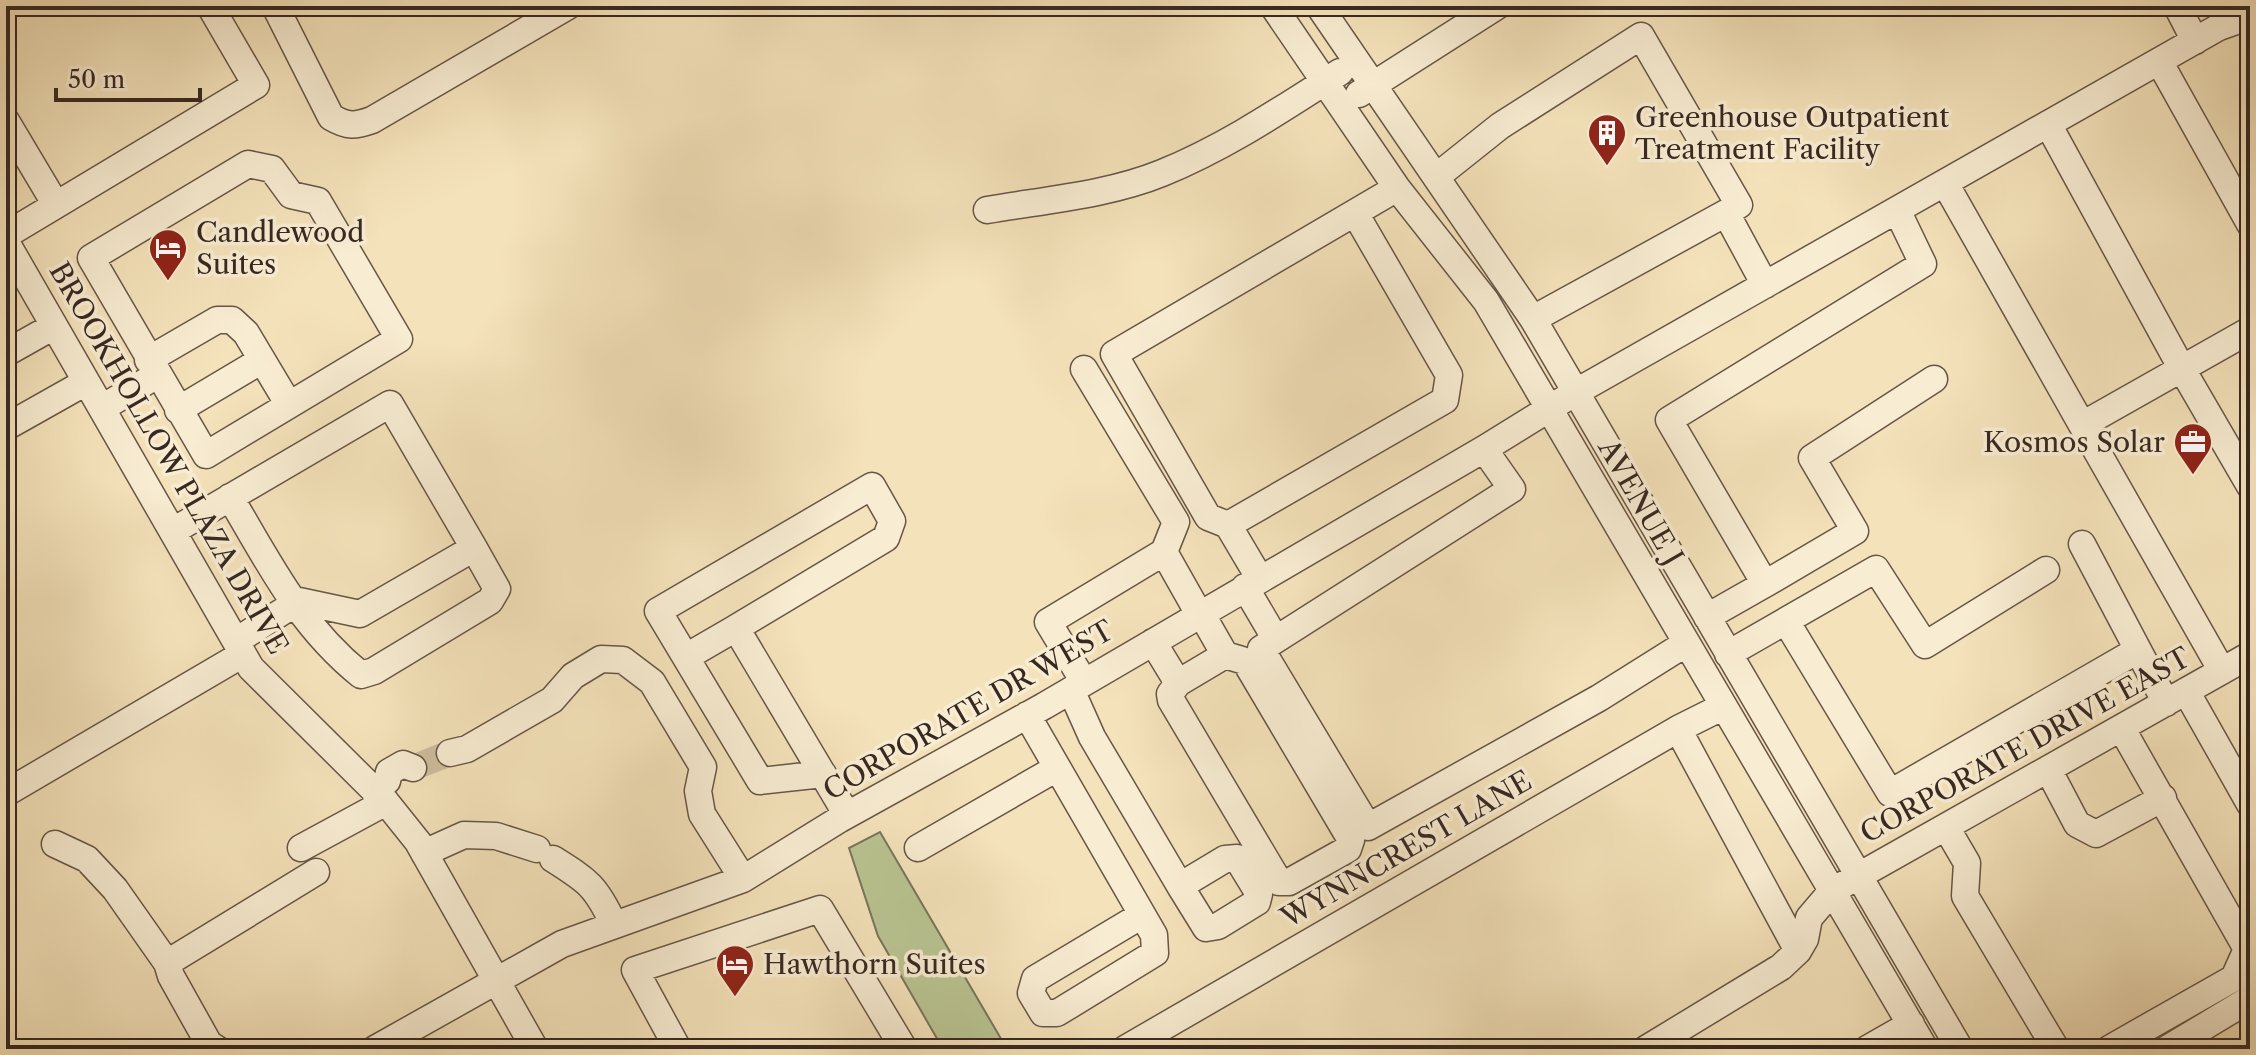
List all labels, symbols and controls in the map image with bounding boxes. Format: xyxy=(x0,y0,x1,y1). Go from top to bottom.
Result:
scale bar xyxy=(56,52,200,102)
text: 50 m xyxy=(68,65,125,94)
place label: Greenhouse Outpatient Treatment Facility xyxy=(1635,100,1949,166)
building icon: Greenhouse Outpatient Treatment Facility xyxy=(1586,112,1628,167)
place label: Candlewood Suites xyxy=(196,215,364,281)
hotel icon: Candlewood Suites xyxy=(147,227,189,282)
street label: BROOKHOLLOW PLAZA DRIVE xyxy=(43,256,295,660)
office icon: Kosmos Solar xyxy=(2172,421,2214,476)
place label: Kosmos Solar xyxy=(1983,425,2165,459)
street label: AVENUE J xyxy=(1591,432,1691,571)
street label: CORPORATE DR WEST xyxy=(817,613,1119,807)
street label: CORPORATE DRIVE EAST xyxy=(1854,640,2196,850)
street label: WYNNCREST LANE xyxy=(1274,763,1537,935)
hotel icon: Hawthorn Suites xyxy=(714,943,756,998)
place label: Hawthorn Suites xyxy=(763,947,986,981)

